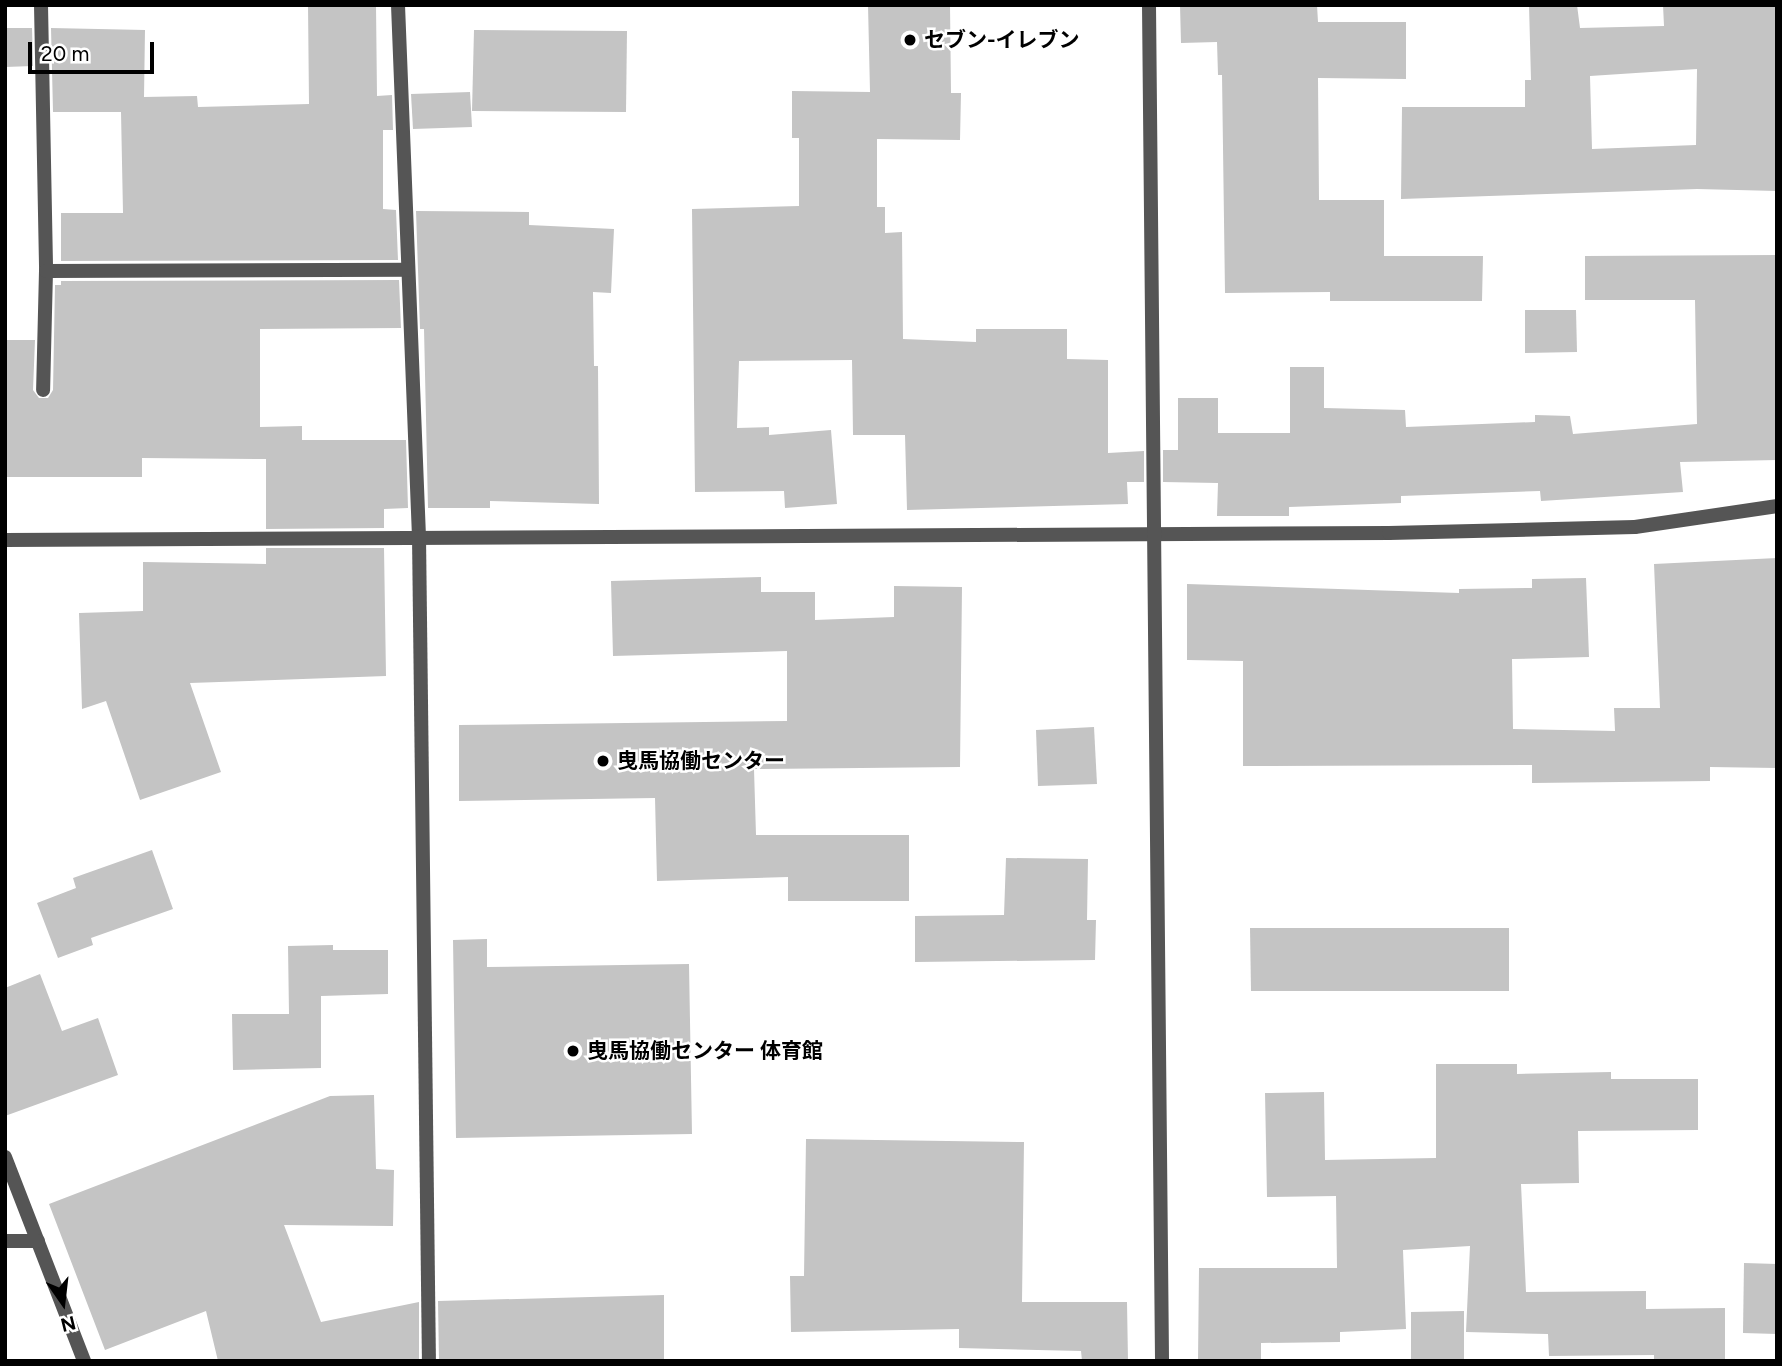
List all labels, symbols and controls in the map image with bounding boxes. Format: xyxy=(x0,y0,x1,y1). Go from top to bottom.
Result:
place label: セブン-イレブン xyxy=(924,27,1080,53)
scale bar xyxy=(32,28,158,72)
marker: セブン-イレブン xyxy=(902,32,918,48)
text: 20 m xyxy=(41,41,89,66)
place label: 曳馬協働センター xyxy=(617,748,785,774)
marker: 曳馬協働センター xyxy=(595,753,611,769)
place label: 曳馬協働センター 体育館 xyxy=(587,1038,823,1064)
marker: 曳馬協働センター 体育館 xyxy=(565,1043,581,1059)
north arrow xyxy=(28,1268,98,1338)
text: N xyxy=(58,1311,78,1337)

